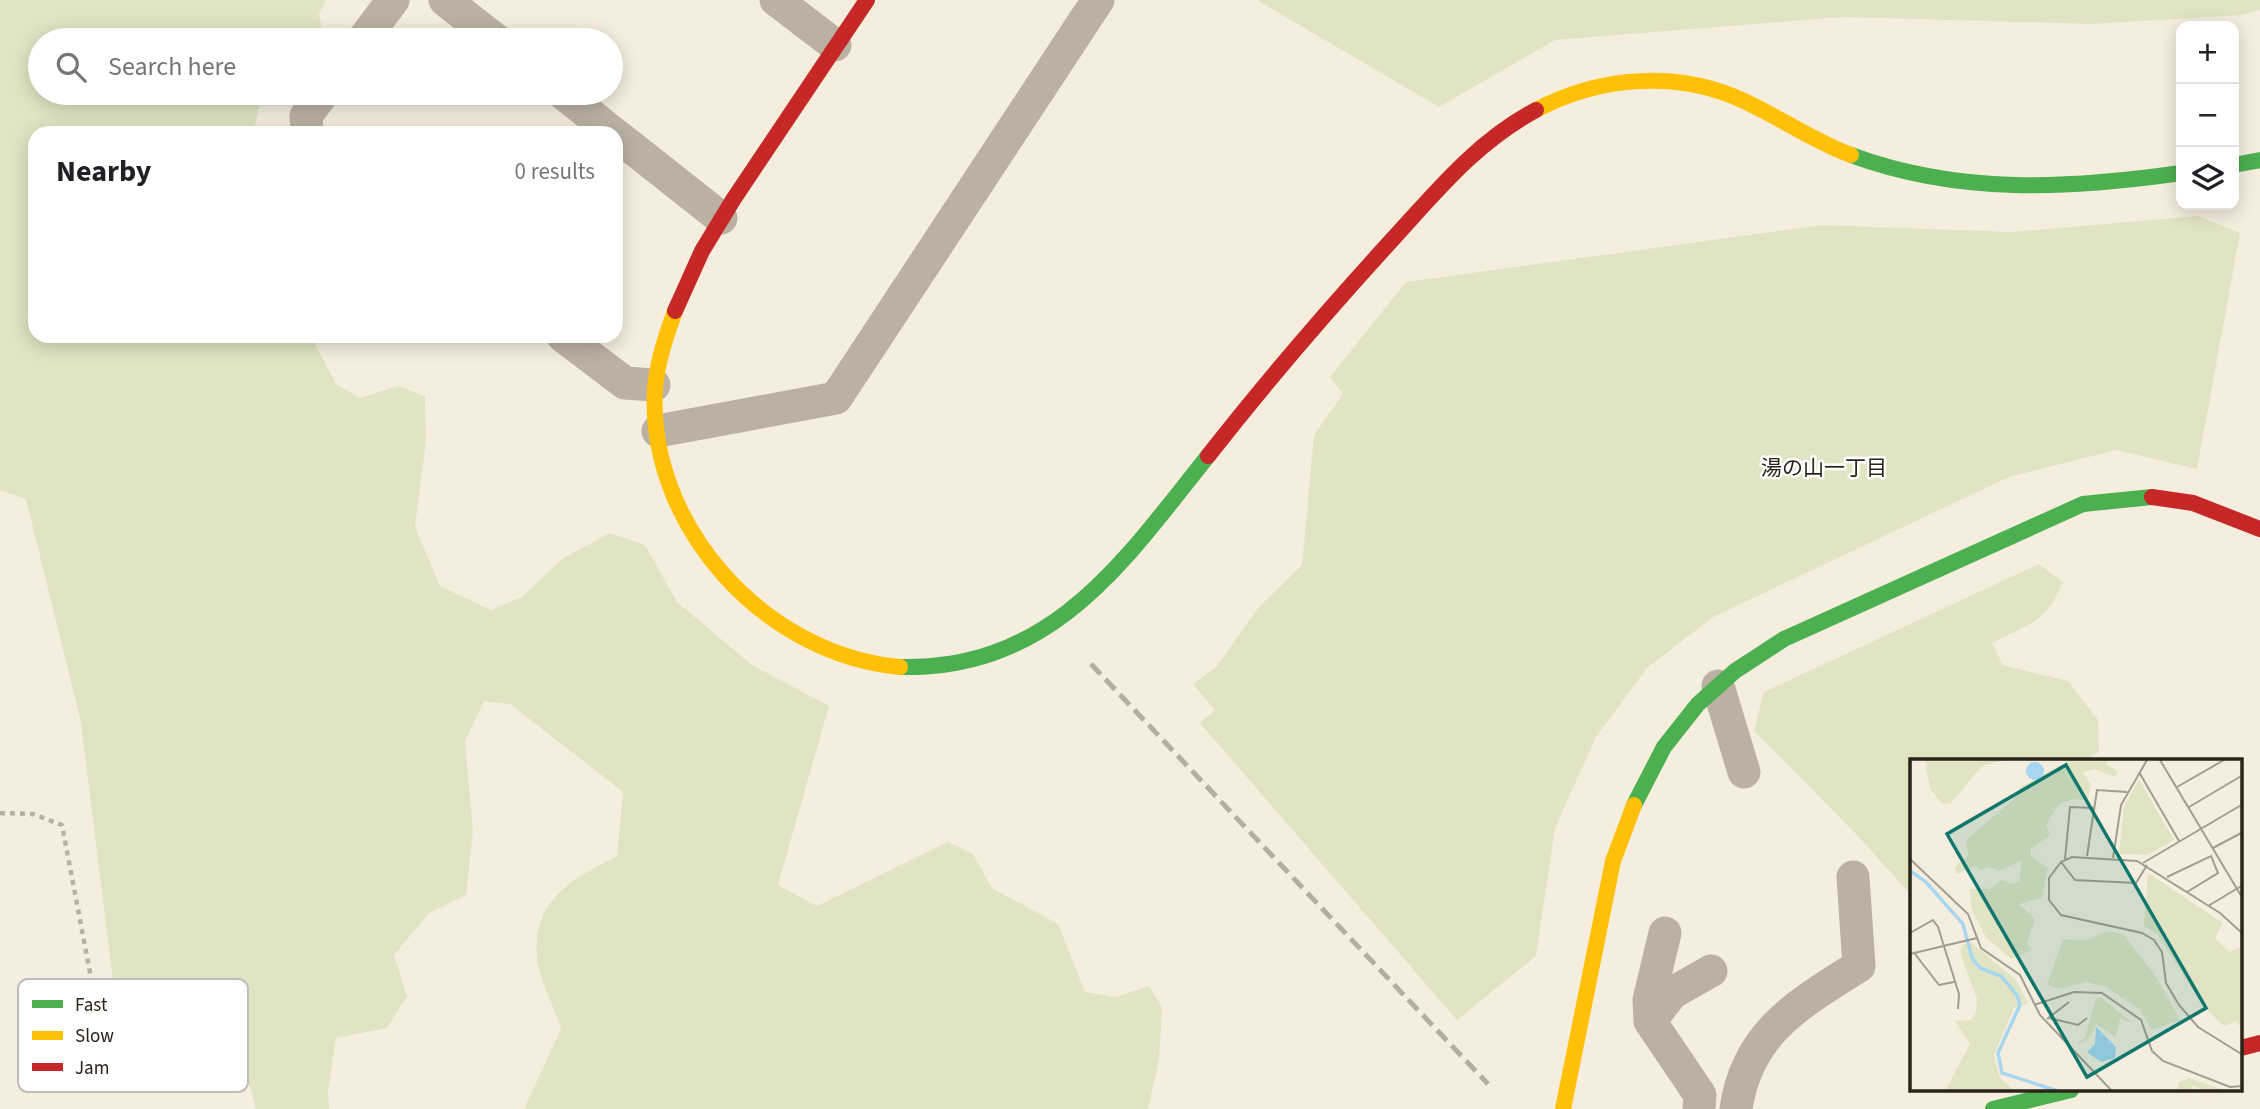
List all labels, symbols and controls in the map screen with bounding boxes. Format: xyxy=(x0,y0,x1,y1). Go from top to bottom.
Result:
map controls xyxy=(2176,21,2239,210)
button: + xyxy=(2176,21,2239,84)
search box xyxy=(28,28,623,105)
icon: search xyxy=(52,48,90,86)
text: Search here xyxy=(108,48,236,85)
button: − xyxy=(2176,84,2239,147)
button: layers xyxy=(2176,147,2239,210)
text: Nearby xyxy=(56,150,151,193)
text: 0 results xyxy=(515,155,595,188)
district label: 湯の山一丁目 xyxy=(1761,453,1887,483)
inset map xyxy=(1910,759,2242,1092)
legend xyxy=(18,979,248,1092)
text: Fast xyxy=(75,992,108,1019)
text: Slow xyxy=(75,1023,114,1050)
text: Jam xyxy=(75,1055,109,1082)

